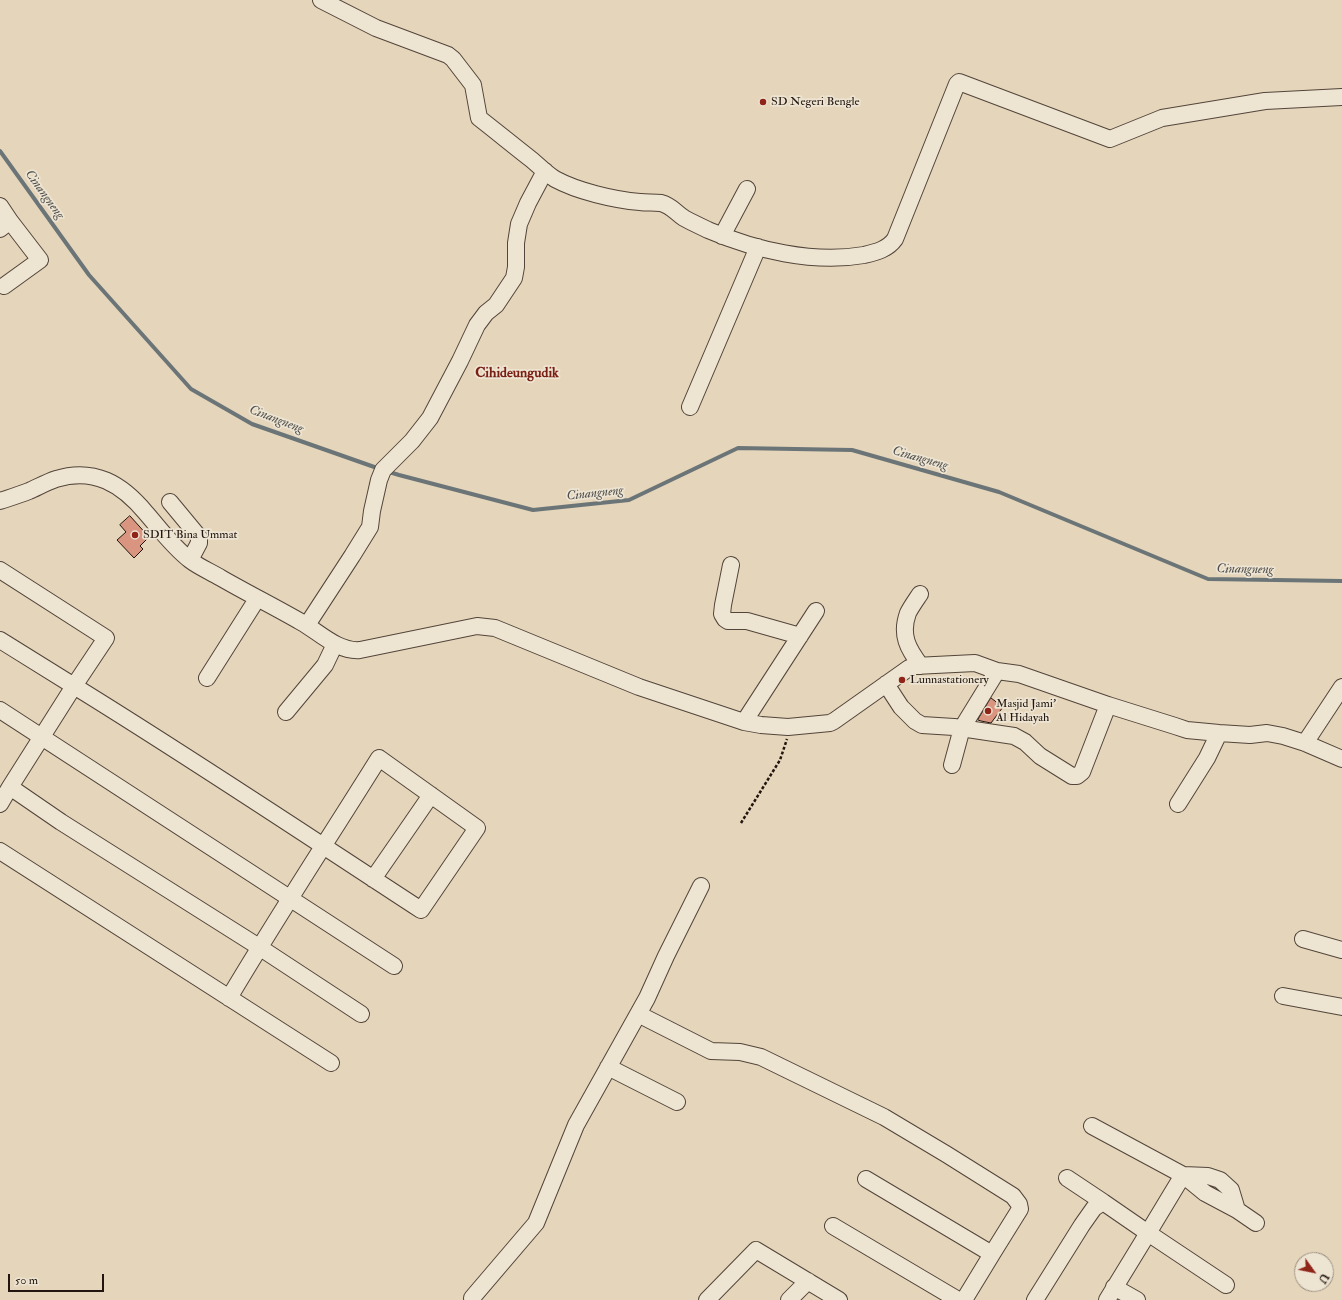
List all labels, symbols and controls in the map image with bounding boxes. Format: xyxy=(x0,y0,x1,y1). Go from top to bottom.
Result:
place label: SD Negeri Bengle xyxy=(771,95,860,109)
marker: SD Negeri Bengle xyxy=(758,97,768,107)
water label: Cinangneng xyxy=(21,167,67,223)
district label: Cihideungudik xyxy=(475,366,559,382)
water label: Cinangneng xyxy=(247,403,305,437)
water label: Cinangneng xyxy=(890,444,950,474)
water label: Cinangneng xyxy=(566,483,624,505)
place label: SDIT Bina Ummat xyxy=(143,528,237,542)
marker: SDIT Bina Ummat xyxy=(130,530,140,540)
water label: Cinangneng xyxy=(1216,562,1274,578)
place label: Lunnastationery xyxy=(910,673,989,687)
marker: Lunnastationery xyxy=(897,675,907,685)
place label: Masjid Jami' Al Hidayah xyxy=(996,697,1056,725)
marker: Masjid Jami' Al Hidayah xyxy=(983,706,993,716)
north arrow xyxy=(1294,1252,1334,1292)
scale bar xyxy=(10,1266,106,1292)
text: U xyxy=(1316,1271,1332,1286)
text: 50 m xyxy=(15,1273,38,1288)

